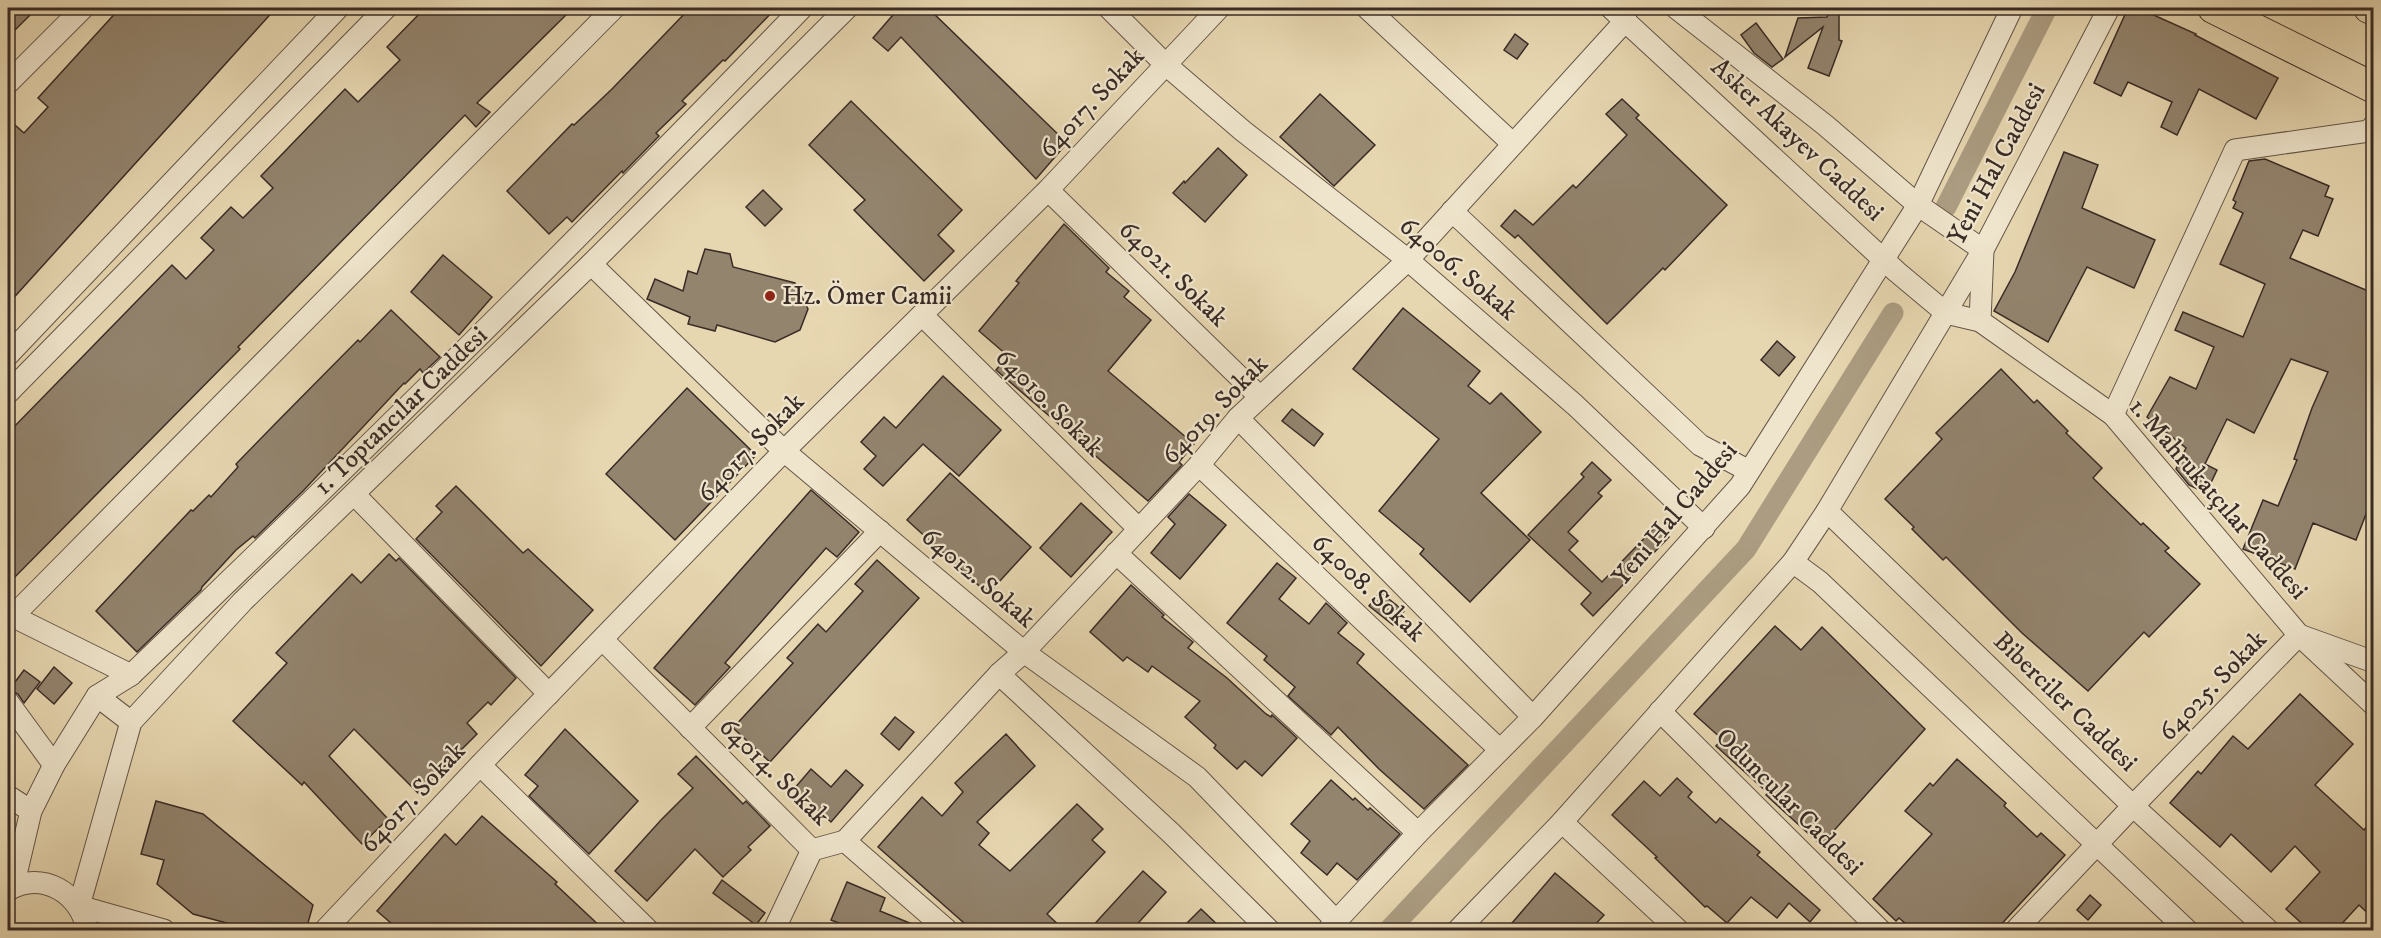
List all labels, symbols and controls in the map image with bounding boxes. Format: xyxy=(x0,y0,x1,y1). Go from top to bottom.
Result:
street label: 64017. Sokak xyxy=(1032,40,1152,166)
street label: Asker Akayev Caddesi xyxy=(1704,51,1890,229)
street label: Yeni Hal Caddesi xyxy=(1941,78,2053,250)
street label: 64006. Sokak xyxy=(1392,210,1524,328)
street label: 64021. Sokak xyxy=(1111,214,1235,334)
place label: Hz. Ömer Camii xyxy=(782,280,952,313)
marker: Hz. Ömer Camii xyxy=(763,289,777,303)
street label: 1. Toptancılar Caddesi xyxy=(307,320,495,502)
street label: 64010. Sokak xyxy=(988,342,1110,464)
street label: 64019. Sokak xyxy=(1155,348,1275,472)
street label: 64017. Sokak xyxy=(690,386,812,510)
street label: 1. Mahrukatçılar Caddesi xyxy=(2121,391,2315,607)
street label: Yeni Hal Caddesi xyxy=(1605,435,1745,593)
street label: 64012. Sokak xyxy=(914,520,1042,636)
street label: 64008. Sokak xyxy=(1304,527,1432,649)
street label: 64025. Sokak xyxy=(2152,623,2274,749)
street label: Biberciler Caddesi xyxy=(1986,625,2144,779)
street label: 64014. Sokak xyxy=(711,711,837,833)
street label: Oduncular Caddesi xyxy=(1708,721,1870,883)
street label: 64017. Sokak xyxy=(353,735,473,861)

